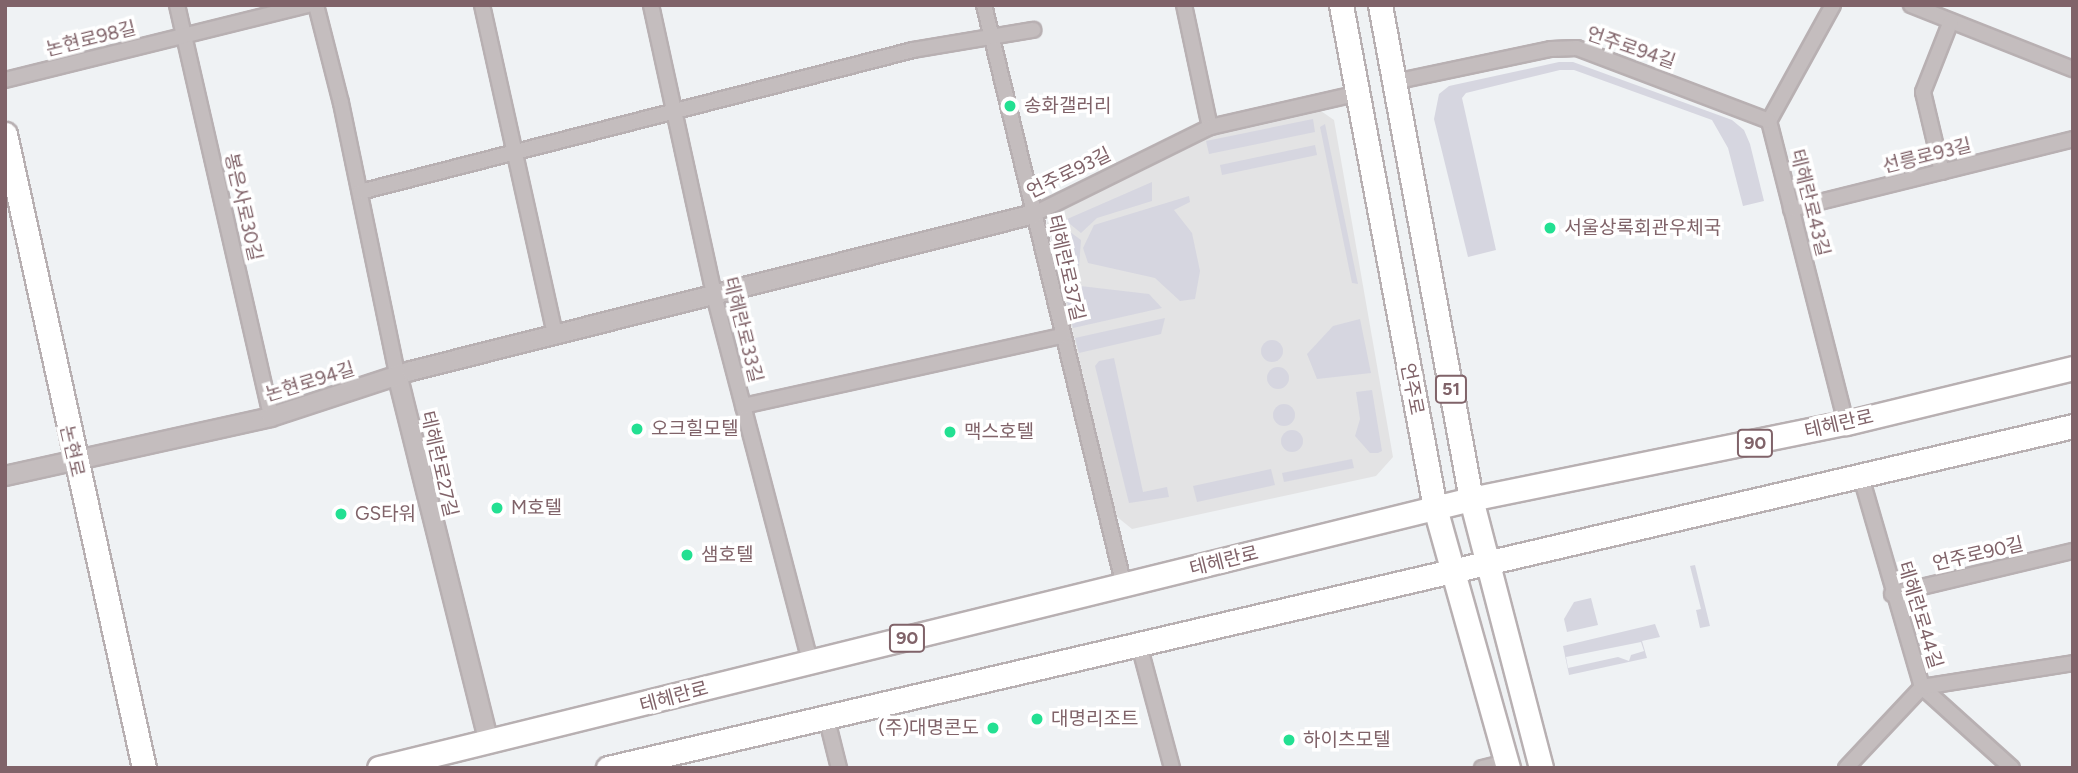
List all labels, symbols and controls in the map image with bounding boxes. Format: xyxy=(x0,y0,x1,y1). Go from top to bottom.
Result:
street label: 논현로98길 xyxy=(43,17,139,61)
street label: 언주로94길 xyxy=(1584,22,1678,74)
place label: 송화갤러리 xyxy=(1024,95,1111,117)
marker: 송화갤러리 xyxy=(1002,98,1018,114)
street label: 선릉로93길 xyxy=(1880,134,1974,178)
street label: 언주로93길 xyxy=(1023,143,1115,203)
street label: 테헤란로43길 xyxy=(1786,147,1834,259)
street label: 봉은사로30길 xyxy=(220,151,266,263)
street label: 테헤란로37길 xyxy=(1043,213,1089,323)
place label: 서울상록회관우체국 xyxy=(1564,217,1721,239)
marker: 서울상록회관우체국 xyxy=(1542,220,1558,236)
street label: 테헤란로33길 xyxy=(719,275,767,385)
street label: 논현로94길 xyxy=(262,358,358,406)
street label: 언주로 xyxy=(1396,361,1428,417)
road number: 51 xyxy=(1434,374,1468,404)
street label: 테헤란로 xyxy=(1802,405,1876,443)
street label: 테헤란로27길 xyxy=(416,409,462,519)
place label: 오크힐모텔 xyxy=(651,418,738,440)
marker: 오크힐모텔 xyxy=(629,421,645,437)
place label: 맥스호텔 xyxy=(964,421,1034,443)
street label: 논현로 xyxy=(55,423,89,479)
marker: 맥스호텔 xyxy=(942,424,958,440)
road number: 90 xyxy=(1736,428,1774,458)
place label: M호텔 xyxy=(511,497,562,519)
marker: M호텔 xyxy=(489,500,505,516)
place label: GS타워 xyxy=(355,503,416,525)
marker: GS타워 xyxy=(333,506,349,522)
street label: 언주로90길 xyxy=(1930,532,2026,576)
street label: 테헤란로 xyxy=(1187,541,1261,581)
place label: 샘호텔 xyxy=(701,544,753,566)
marker: 샘호텔 xyxy=(679,547,695,563)
street label: 테헤란로44길 xyxy=(1893,559,1947,671)
road number: 90 xyxy=(888,624,926,652)
street label: 테헤란로 xyxy=(637,677,711,717)
place label: 대명리조트 xyxy=(1051,708,1138,730)
marker: 대명리조트 xyxy=(1029,711,1045,727)
place label: (주)대명콘도 xyxy=(878,717,979,739)
marker: (주)대명콘도 xyxy=(985,720,1001,736)
place label: 하이츠모텔 xyxy=(1303,729,1390,751)
marker: 하이츠모텔 xyxy=(1281,732,1297,748)

